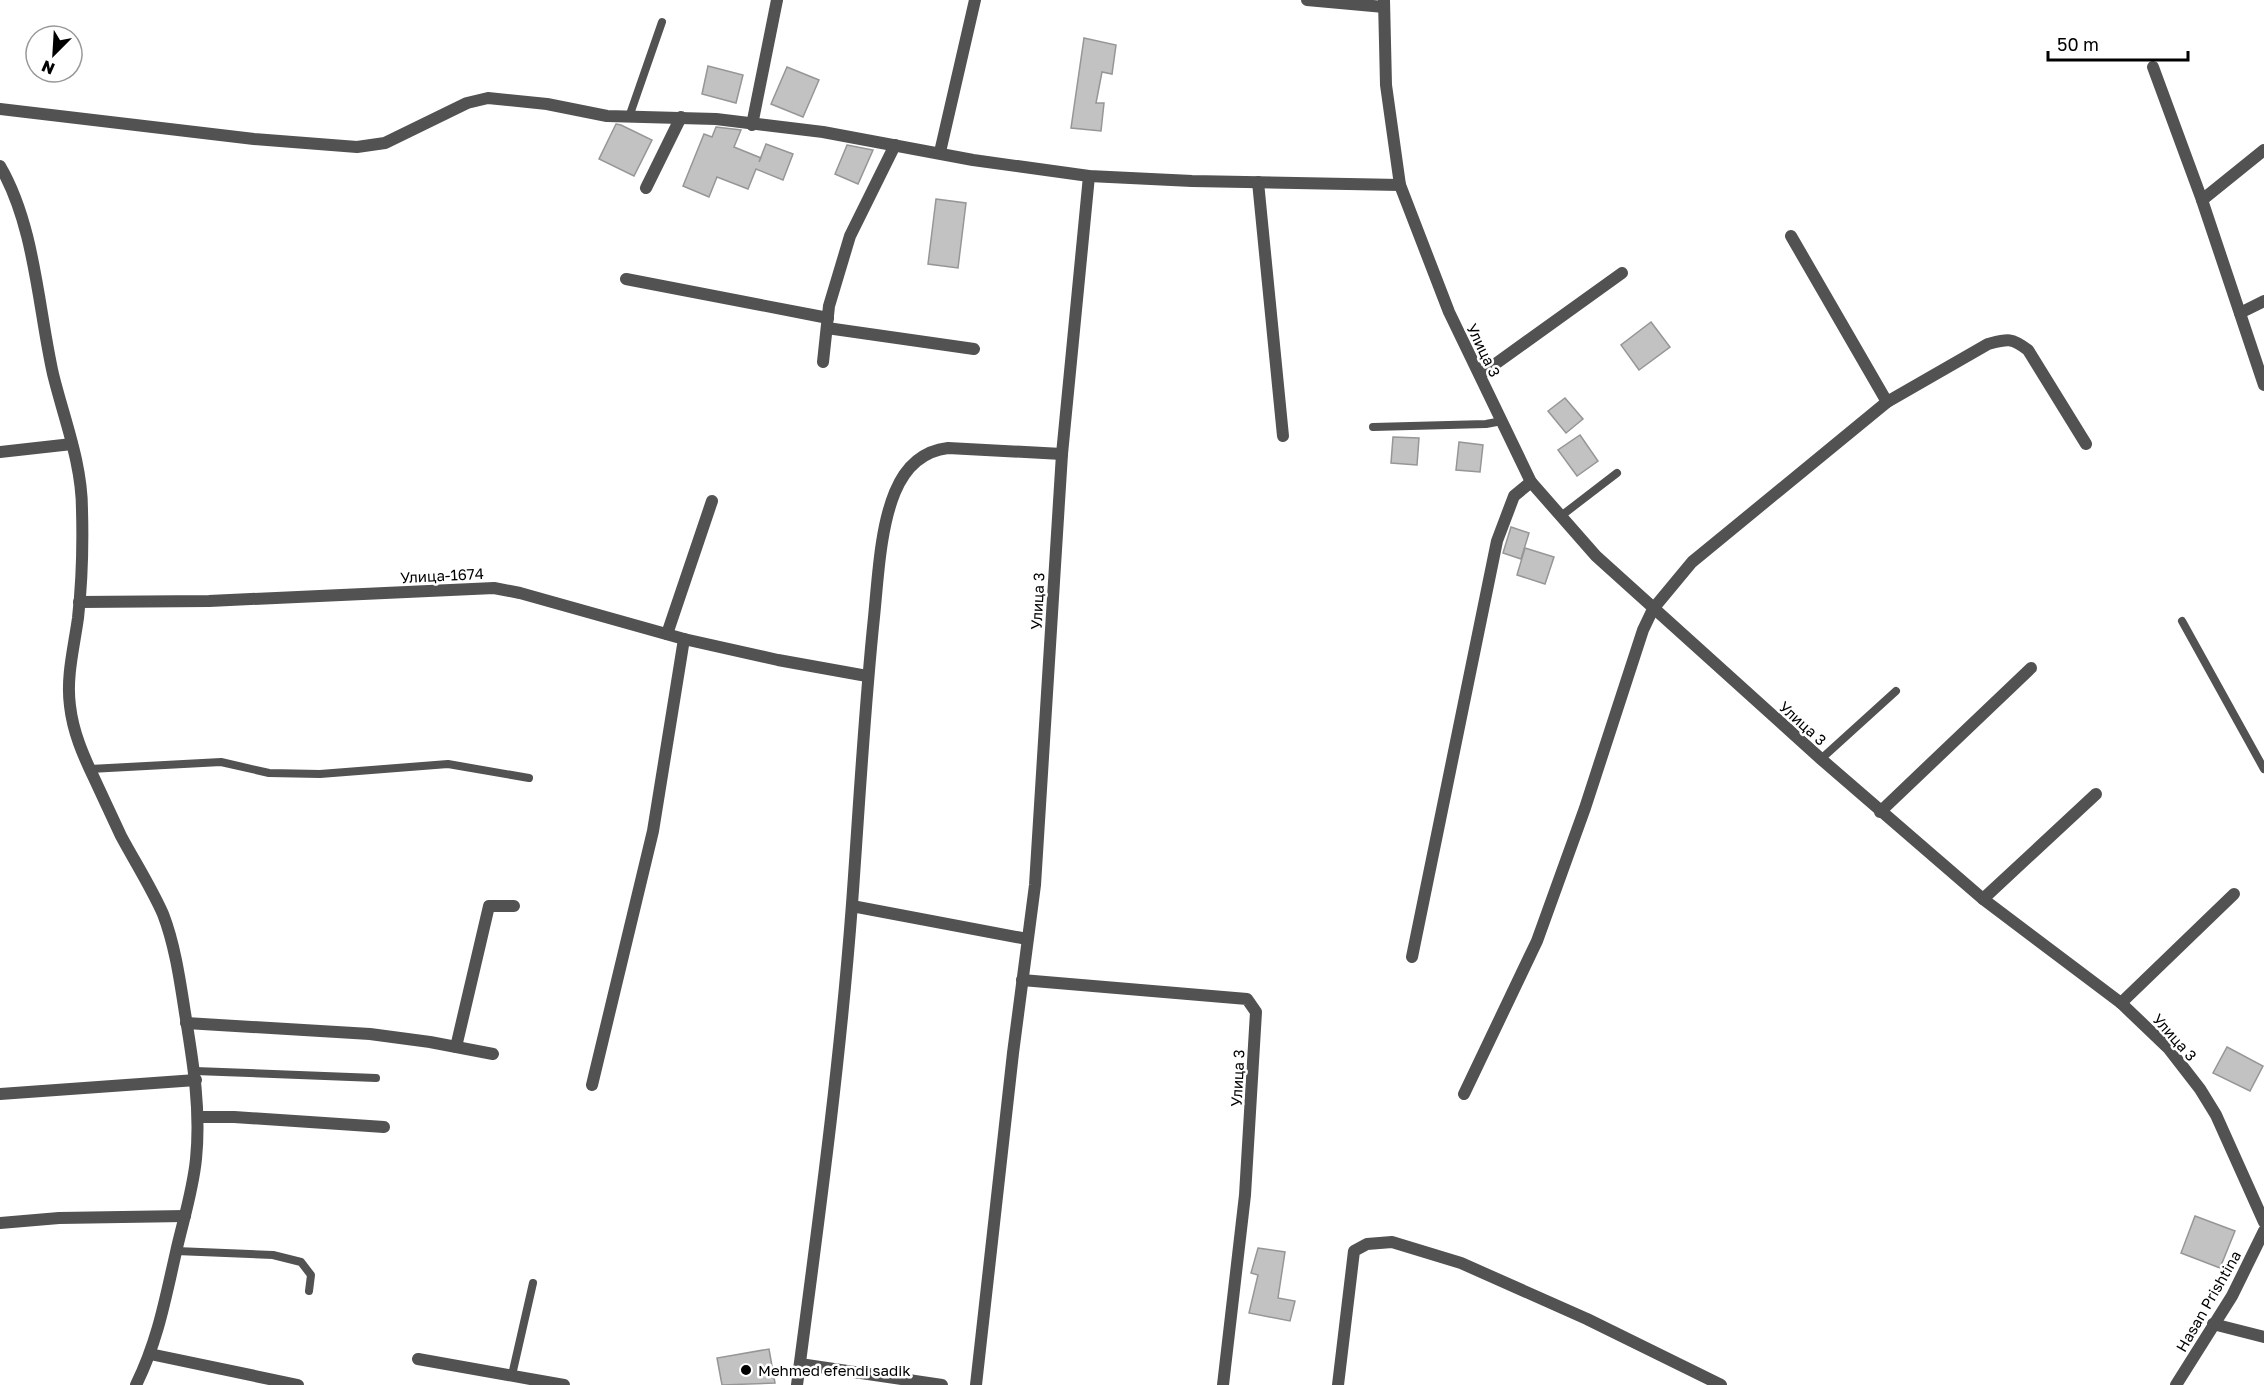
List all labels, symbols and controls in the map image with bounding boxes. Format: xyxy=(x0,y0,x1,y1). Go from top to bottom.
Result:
north arrow xyxy=(24,24,84,84)
scale bar xyxy=(2048,24,2188,62)
text: 50 m xyxy=(2057,33,2099,55)
text: N xyxy=(38,56,58,79)
street label: Улица 3 xyxy=(1463,320,1505,380)
street label: Улица-1674 xyxy=(400,564,484,586)
street label: Улица 3 xyxy=(1027,572,1047,630)
street label: Улица 3 xyxy=(1776,697,1830,749)
street label: Улица 3 xyxy=(2149,1010,2201,1064)
street label: Улица 3 xyxy=(1227,1049,1247,1107)
street label: Hasan Prishtina xyxy=(2172,1247,2244,1355)
place label: Mehmed efendi sadik xyxy=(758,1361,911,1379)
marker: Mehmed efendi sadik xyxy=(739,1363,753,1377)

